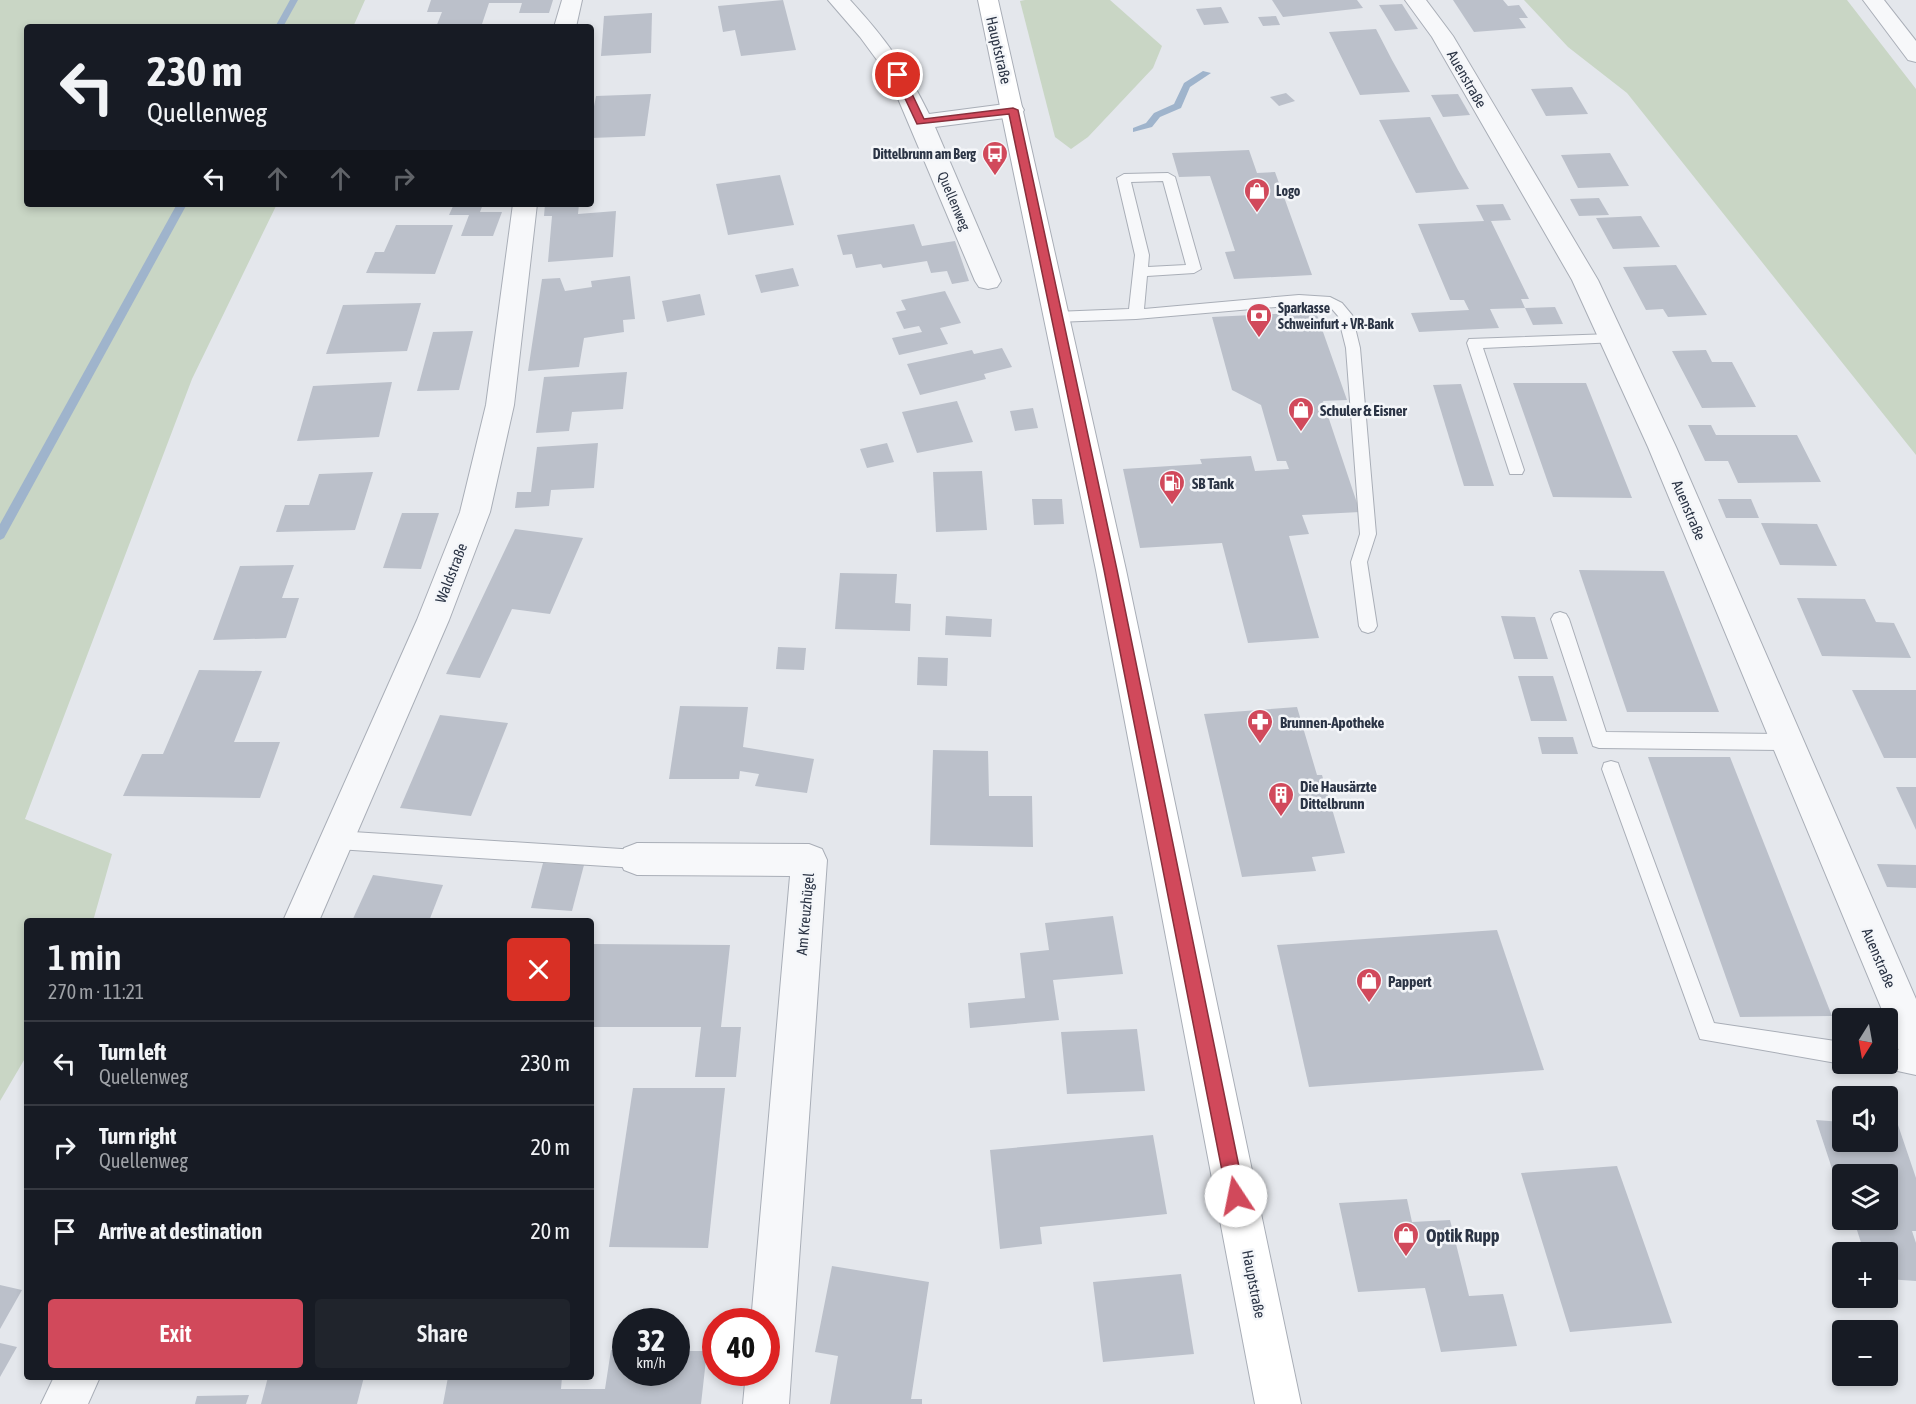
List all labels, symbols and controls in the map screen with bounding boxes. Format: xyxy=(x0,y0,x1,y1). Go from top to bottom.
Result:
street label: Hauptstraße xyxy=(983,14,1015,86)
text: 230 m xyxy=(147,47,242,95)
street label: Auenstraße xyxy=(1444,47,1490,111)
icon: left xyxy=(48,48,126,126)
pin xyxy=(872,49,923,100)
icon: arrive xyxy=(881,58,914,91)
text: Quellenweg xyxy=(147,97,267,128)
bus stop icon: Dittelbrunn am Berg xyxy=(980,139,1010,177)
place label: Dittelbrunn am Berg xyxy=(873,146,977,162)
icon: left xyxy=(198,162,231,195)
icon: ahead xyxy=(261,162,294,195)
icon: ahead xyxy=(324,162,357,195)
icon: right xyxy=(387,162,420,195)
street label: Quellenweg xyxy=(934,169,974,233)
shop icon: Logo xyxy=(1242,176,1272,214)
place label: Logo xyxy=(1276,183,1301,199)
place label: Sparkasse Schweinfurt + VR-Bank xyxy=(1278,300,1394,332)
bank icon: Sparkasse Schweinfurt + VR-Bank xyxy=(1244,301,1274,339)
shop icon: Schuler & Eisner xyxy=(1286,395,1316,433)
place label: Schuler & Eisner xyxy=(1320,402,1408,419)
fuel station icon: SB Tank xyxy=(1157,468,1187,506)
place label: SB Tank xyxy=(1192,475,1234,492)
street label: Auenstraße xyxy=(1669,478,1709,543)
street label: Waldstraße xyxy=(432,540,470,605)
pharmacy icon: Brunnen-Apotheke xyxy=(1245,707,1275,745)
place label: Brunnen-Apotheke xyxy=(1280,714,1384,731)
place label: Die Hausärzte Dittelbrunn xyxy=(1300,778,1377,812)
building icon: Die Hausärzte Dittelbrunn xyxy=(1266,780,1296,818)
street label: Am Kreuzhügel xyxy=(793,872,817,956)
street label: Auenstraße xyxy=(1859,926,1899,991)
text: 1 min xyxy=(48,936,122,978)
button: close xyxy=(507,938,570,1001)
shop icon: Pappert xyxy=(1354,966,1384,1004)
place label: Pappert xyxy=(1388,973,1432,990)
text: 270 m · 11:21 xyxy=(48,980,144,1003)
north arrow xyxy=(1832,1008,1898,1074)
map controls xyxy=(1832,1008,1898,1386)
text: Turn left xyxy=(99,1039,166,1065)
icon: left xyxy=(48,1047,81,1080)
text: 230 m xyxy=(520,1050,570,1076)
text: Quellenweg xyxy=(99,1065,188,1088)
button: sound xyxy=(1832,1086,1898,1152)
text: Turn right xyxy=(99,1123,176,1149)
icon: right xyxy=(48,1131,81,1164)
text: 20 m xyxy=(530,1134,570,1160)
text: Quellenweg xyxy=(99,1149,188,1172)
position arrow xyxy=(1204,1164,1268,1228)
button: layers xyxy=(1832,1164,1898,1230)
icon: arrive xyxy=(48,1215,81,1248)
text: Arrive at destination xyxy=(99,1218,262,1244)
text: 20 m xyxy=(530,1218,570,1244)
shop icon: Optik Rupp xyxy=(1391,1220,1421,1258)
place label: Optik Rupp xyxy=(1426,1225,1500,1246)
button: + xyxy=(1832,1242,1898,1308)
street label: Hauptstraße xyxy=(1239,1249,1269,1320)
button: Exit xyxy=(48,1299,303,1368)
button: Share xyxy=(315,1299,570,1368)
speed limit sign: 40 xyxy=(702,1308,780,1386)
button: − xyxy=(1832,1320,1898,1386)
text: 32 xyxy=(637,1323,665,1357)
text: km/h xyxy=(636,1354,666,1371)

